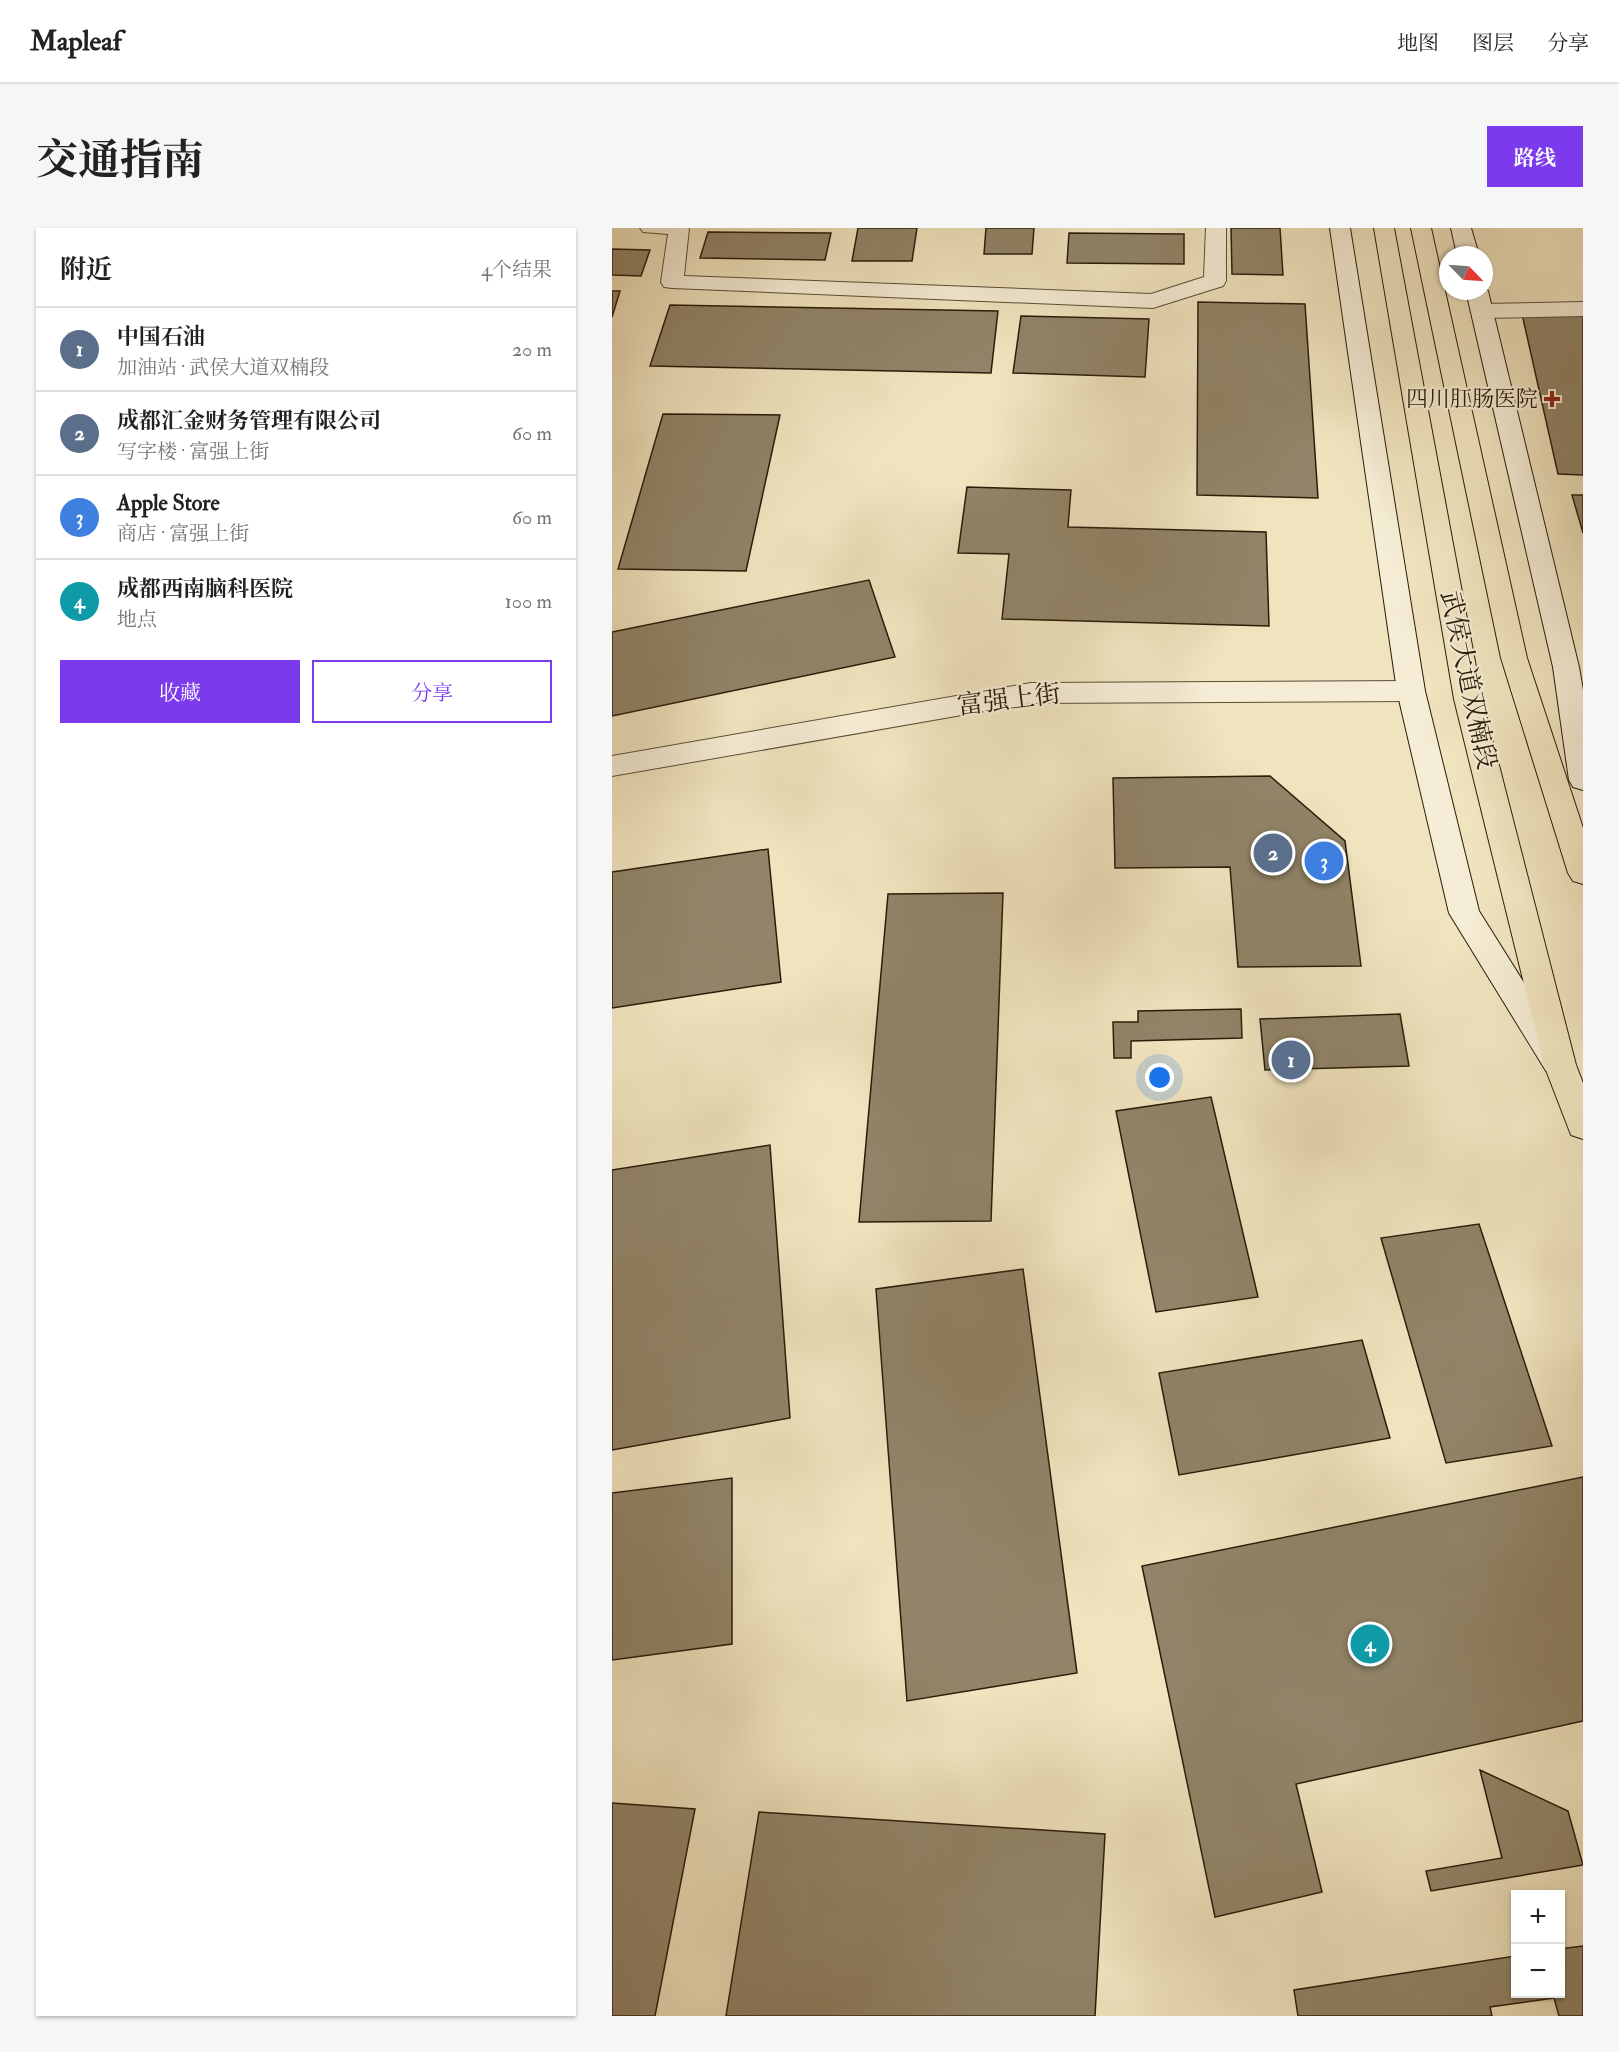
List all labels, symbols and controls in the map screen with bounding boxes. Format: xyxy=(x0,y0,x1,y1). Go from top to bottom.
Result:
text: Mapleaf xyxy=(30,24,122,59)
text: 地图 xyxy=(1397,30,1439,57)
text: 图层 xyxy=(1472,30,1514,57)
text: 分享 xyxy=(1547,30,1589,57)
button: 路线 xyxy=(1487,126,1583,187)
text: 交通指南 xyxy=(36,135,204,187)
north arrow xyxy=(1439,246,1493,300)
text: 附近 xyxy=(60,254,112,286)
text: 4个结果 xyxy=(481,257,552,282)
text: 中国石油 xyxy=(117,323,205,351)
text: 1 xyxy=(76,337,83,362)
text: 20 m xyxy=(512,337,552,362)
text: 加油站 · 武侯大道双楠段 xyxy=(117,355,329,380)
place label: 四川肛肠医院 xyxy=(1406,385,1538,413)
marker: 四川肛肠医院 xyxy=(1543,390,1561,408)
text: 成都汇金财务管理有限公司 xyxy=(117,407,381,435)
text: 2 xyxy=(74,421,85,446)
text: 60 m xyxy=(512,421,552,446)
text: 写字楼 · 富强上街 xyxy=(117,439,269,464)
text: Apple Store xyxy=(117,489,220,517)
text: 3 xyxy=(76,505,83,530)
text: 60 m xyxy=(512,505,552,530)
text: 商店 · 富强上街 xyxy=(117,521,249,546)
text: 成都西南脑科医院 xyxy=(117,575,293,603)
street label: 武侯大道双楠段 xyxy=(1433,588,1503,772)
text: 4 xyxy=(74,589,85,614)
text: 100 m xyxy=(505,589,552,614)
text: 地点 xyxy=(117,607,157,632)
button: 收藏 xyxy=(60,660,300,723)
button: 分享 xyxy=(312,660,552,723)
street label: 富强上街 xyxy=(955,678,1063,722)
pin: 2 xyxy=(1254,830,1292,876)
pin: 3 xyxy=(1304,838,1344,884)
pin: 1 xyxy=(1272,1038,1310,1082)
your location xyxy=(1145,1063,1174,1092)
pin: 4 xyxy=(1350,1622,1389,1666)
map controls xyxy=(1511,1890,1565,1998)
button: + xyxy=(1511,1890,1565,1944)
button: − xyxy=(1511,1944,1565,1998)

